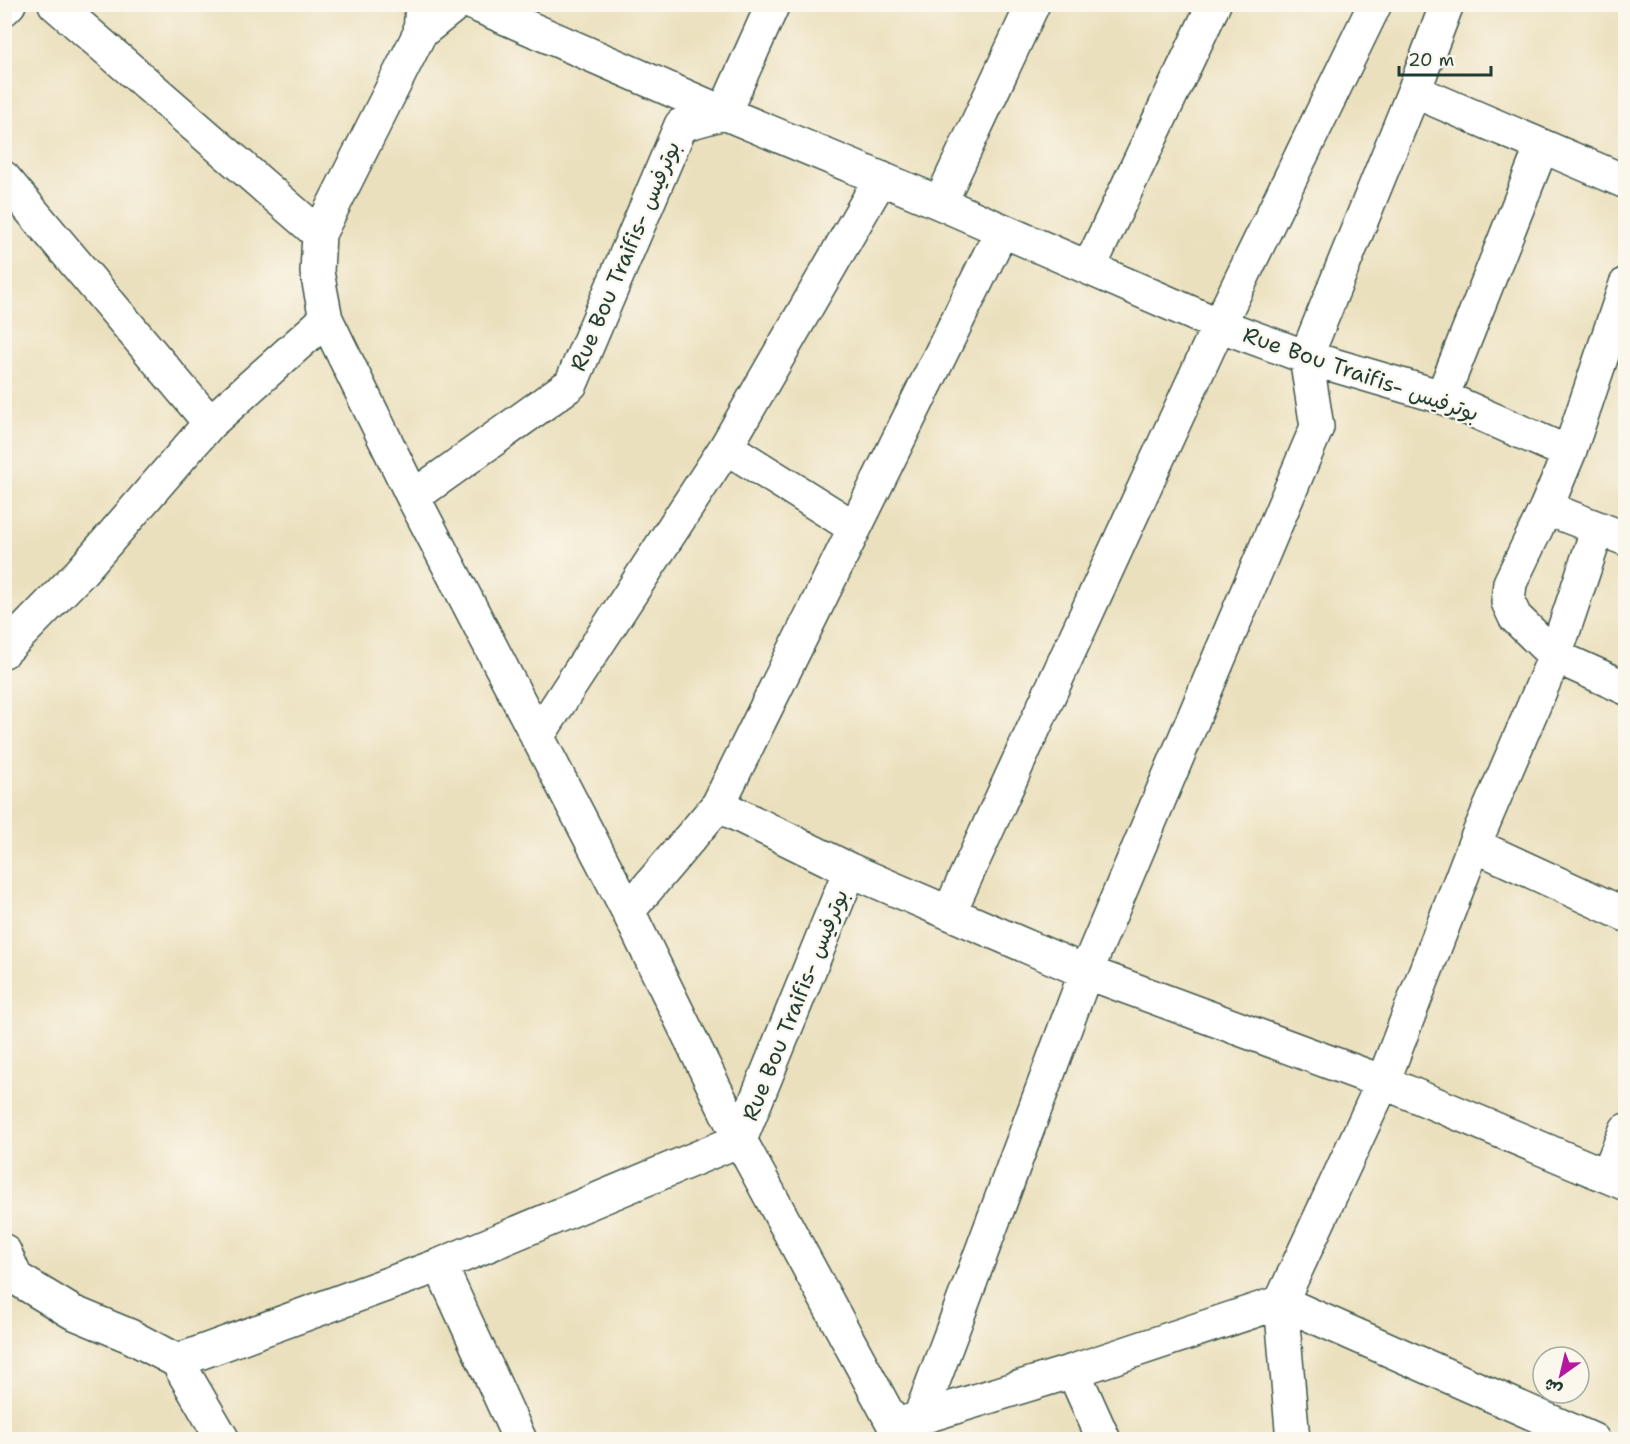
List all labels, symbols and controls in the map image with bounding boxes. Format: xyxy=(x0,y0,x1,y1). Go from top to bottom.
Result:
scale bar xyxy=(1399,39,1490,77)
text: 20 m xyxy=(1408,48,1454,72)
street label: Rue Bou Traifis- بوترفيس xyxy=(563,136,687,376)
street label: Rue Bou Traifis- بوترفيس xyxy=(1239,320,1483,428)
street label: Rue Bou Traifis- بوترفيس xyxy=(735,885,855,1125)
north arrow xyxy=(1531,1345,1591,1405)
text: ش xyxy=(1540,1373,1566,1401)

